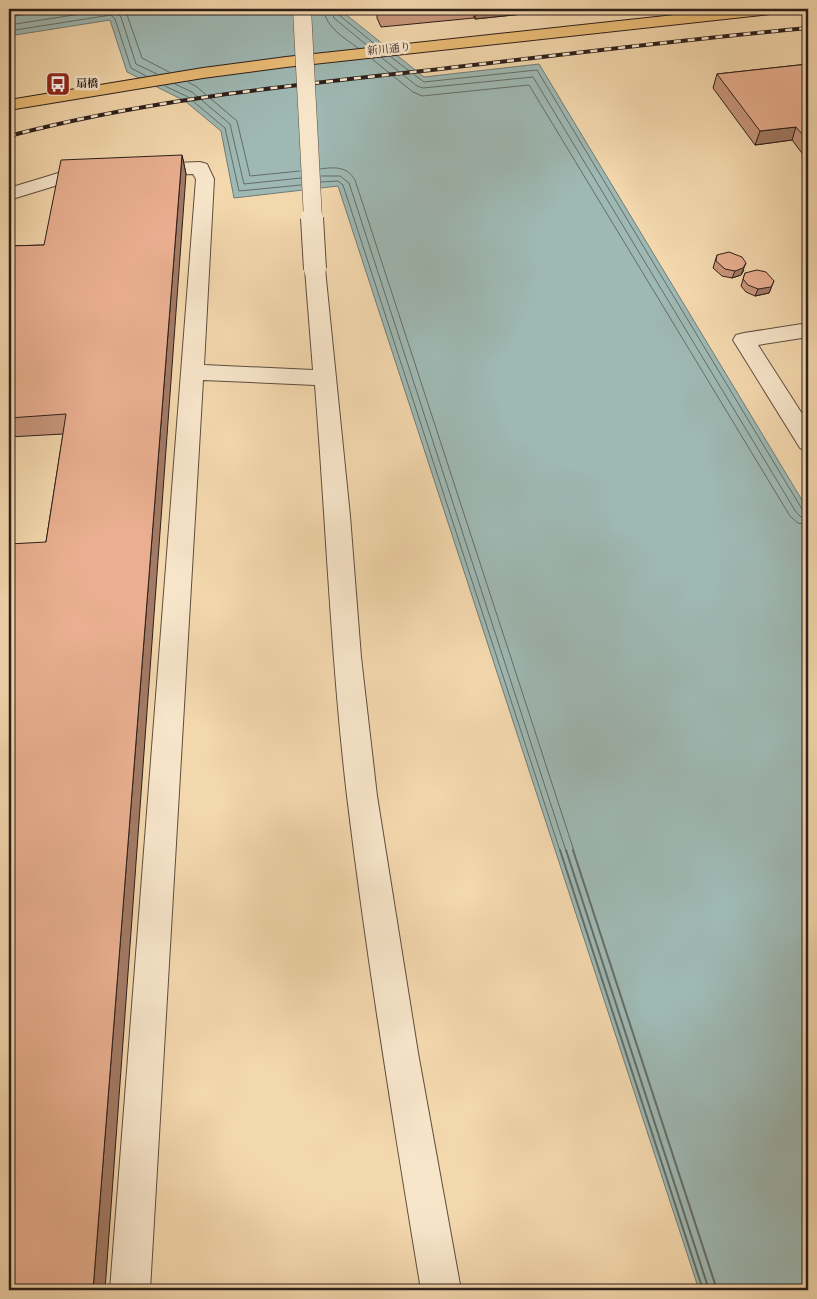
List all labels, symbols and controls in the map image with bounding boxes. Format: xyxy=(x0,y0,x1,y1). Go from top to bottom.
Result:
street label: 新川通り xyxy=(366,40,411,58)
bus stop icon: 扇橋 xyxy=(45,71,71,97)
place label: 扇橋 xyxy=(76,77,98,90)

